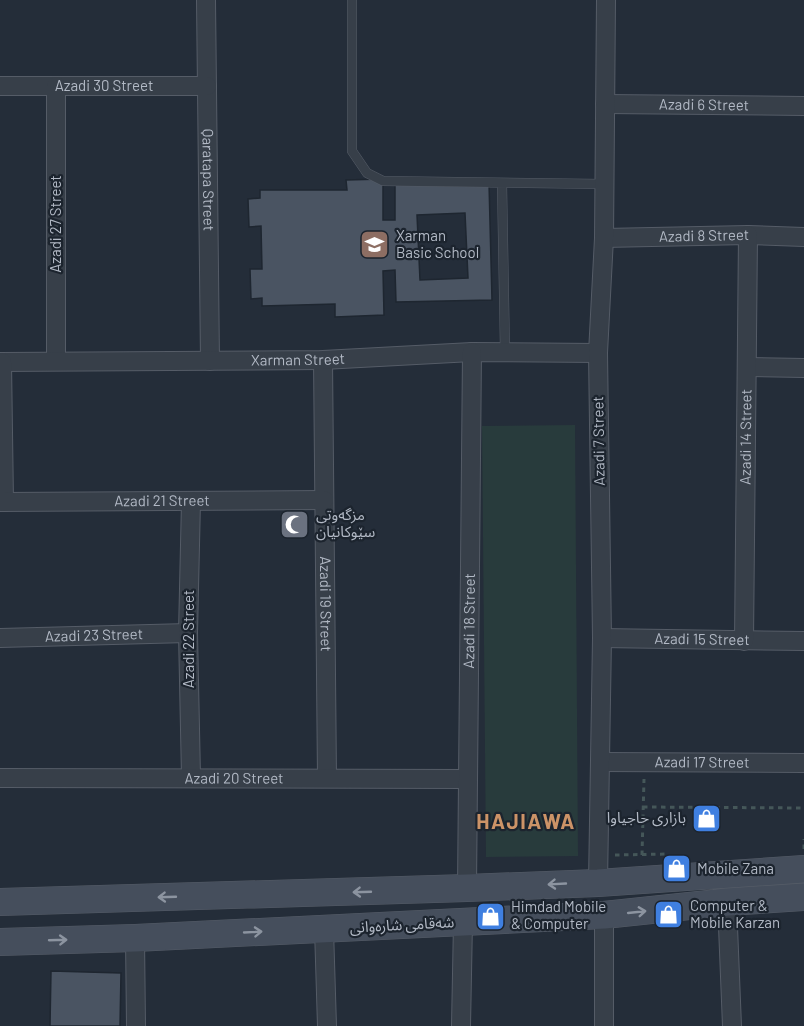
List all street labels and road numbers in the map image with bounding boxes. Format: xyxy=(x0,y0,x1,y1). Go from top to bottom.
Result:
street label: Azadi 30 Street xyxy=(55,76,153,94)
street label: Azadi 6 Street xyxy=(659,95,749,113)
street label: Qaratapa Street xyxy=(199,129,219,231)
street label: Azadi 27 Street xyxy=(46,175,64,273)
street label: Azadi 8 Street xyxy=(659,225,749,245)
street label: Xarman Street xyxy=(251,349,345,368)
street label: Azadi 14 Street xyxy=(736,389,754,485)
street label: Azadi 7 Street xyxy=(588,396,608,486)
street label: Azadi 21 Street xyxy=(114,491,210,509)
street label: Azadi 19 Street xyxy=(317,556,336,652)
street label: Azadi 18 Street xyxy=(459,573,478,669)
street label: Azadi 22 Street xyxy=(179,590,197,688)
street label: Azadi 23 Street xyxy=(45,624,143,645)
street label: Azadi 15 Street xyxy=(654,629,750,648)
street label: Azadi 17 Street xyxy=(655,752,749,771)
street label: Azadi 20 Street xyxy=(184,768,284,787)
street label: شەقامی شارەوانی xyxy=(349,912,455,937)

